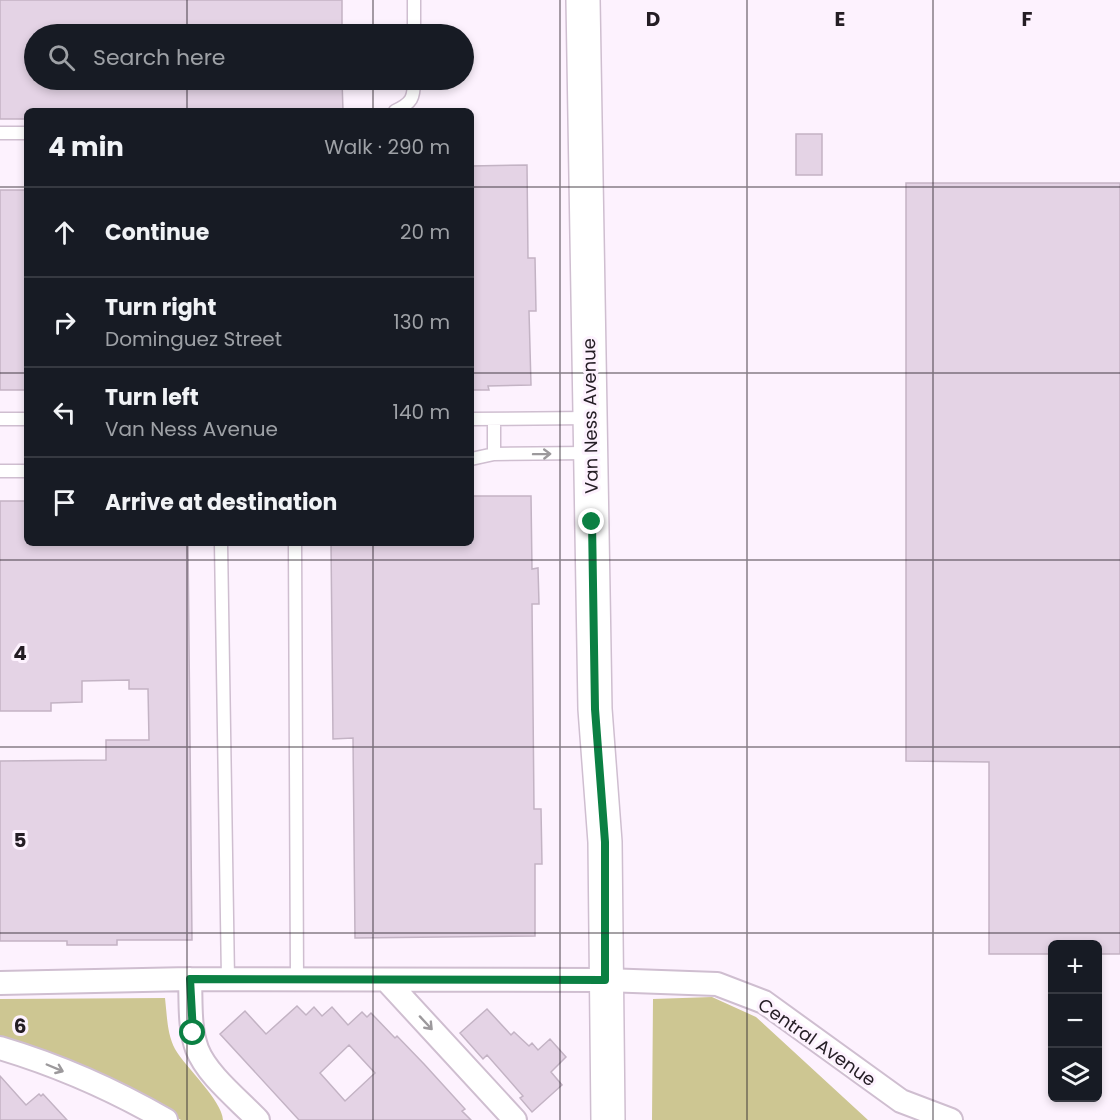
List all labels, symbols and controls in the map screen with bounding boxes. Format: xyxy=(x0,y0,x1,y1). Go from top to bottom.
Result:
text: D xyxy=(646,5,660,33)
text: E xyxy=(835,5,845,33)
text: F xyxy=(1022,5,1033,33)
search box xyxy=(24,24,474,90)
icon: search xyxy=(45,41,78,74)
text: Search here xyxy=(93,42,226,73)
text: 4 min xyxy=(48,129,124,165)
text: Walk · 290 m xyxy=(324,133,450,161)
icon: ahead xyxy=(48,216,81,249)
text: Continue xyxy=(105,217,209,248)
text: 20 m xyxy=(400,218,450,246)
text: Turn right xyxy=(105,292,216,323)
icon: right xyxy=(48,306,81,339)
text: 130 m xyxy=(393,308,450,336)
text: Dominguez Street xyxy=(105,325,282,353)
street label: Van Ness Avenue xyxy=(576,338,604,494)
text: Turn left xyxy=(105,382,199,413)
icon: left xyxy=(48,396,81,429)
text: 140 m xyxy=(393,398,450,426)
text: Van Ness Avenue xyxy=(105,415,278,443)
one-way arrow xyxy=(532,448,552,460)
icon: arrive xyxy=(48,486,81,519)
text: Arrive at destination xyxy=(105,487,337,518)
route end xyxy=(578,508,604,534)
text: 4 xyxy=(13,639,27,667)
text: 5 xyxy=(14,826,27,854)
map controls xyxy=(1048,940,1102,1102)
button: + xyxy=(1048,940,1102,994)
street label: Central Avenue xyxy=(753,992,881,1092)
button: − xyxy=(1048,994,1102,1048)
text: 6 xyxy=(14,1012,26,1040)
one-way arrow xyxy=(419,1015,433,1030)
route start xyxy=(179,1019,205,1045)
button: layers xyxy=(1048,1048,1102,1102)
one-way arrow xyxy=(45,1063,64,1074)

